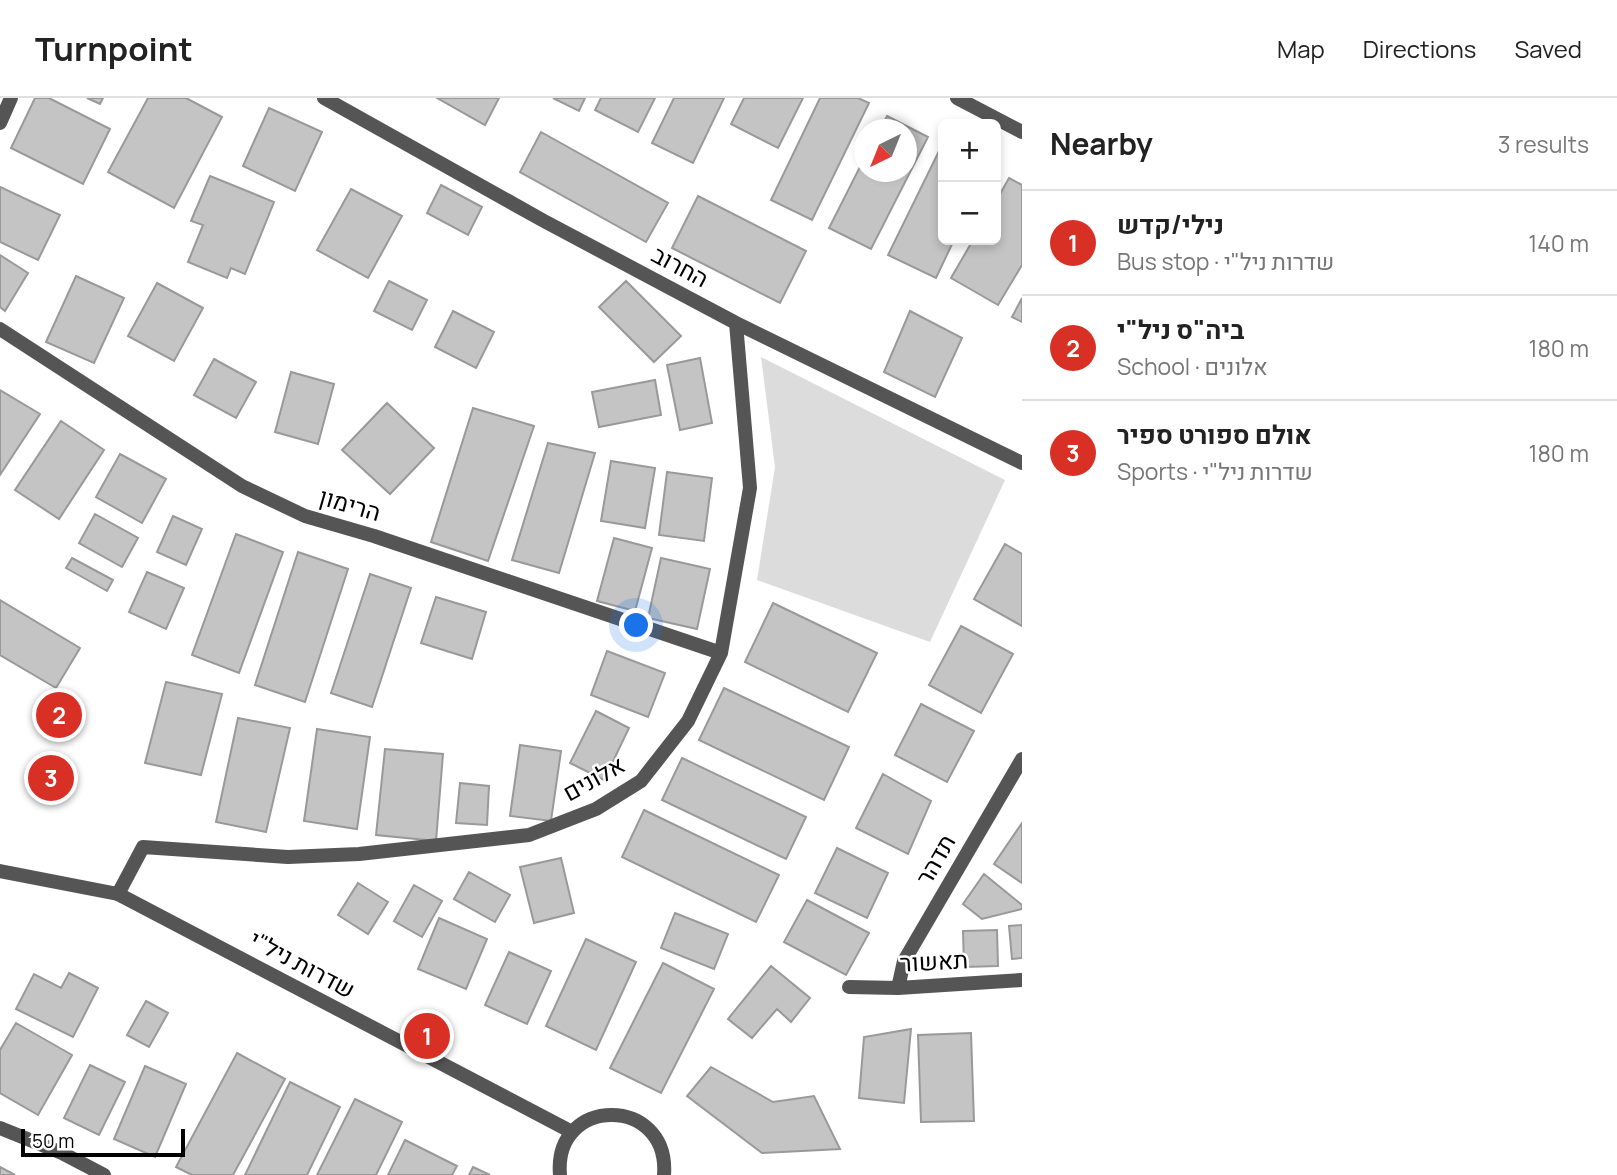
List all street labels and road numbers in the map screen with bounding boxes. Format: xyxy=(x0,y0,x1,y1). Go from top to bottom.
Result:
street label: החרוב xyxy=(646,237,715,294)
street label: הרימון xyxy=(316,479,385,528)
street label: אלונים xyxy=(556,747,630,808)
street label: תדהר xyxy=(907,828,962,891)
street label: שדרות ניל"י xyxy=(244,922,361,1005)
street label: תאשור xyxy=(899,942,969,979)

